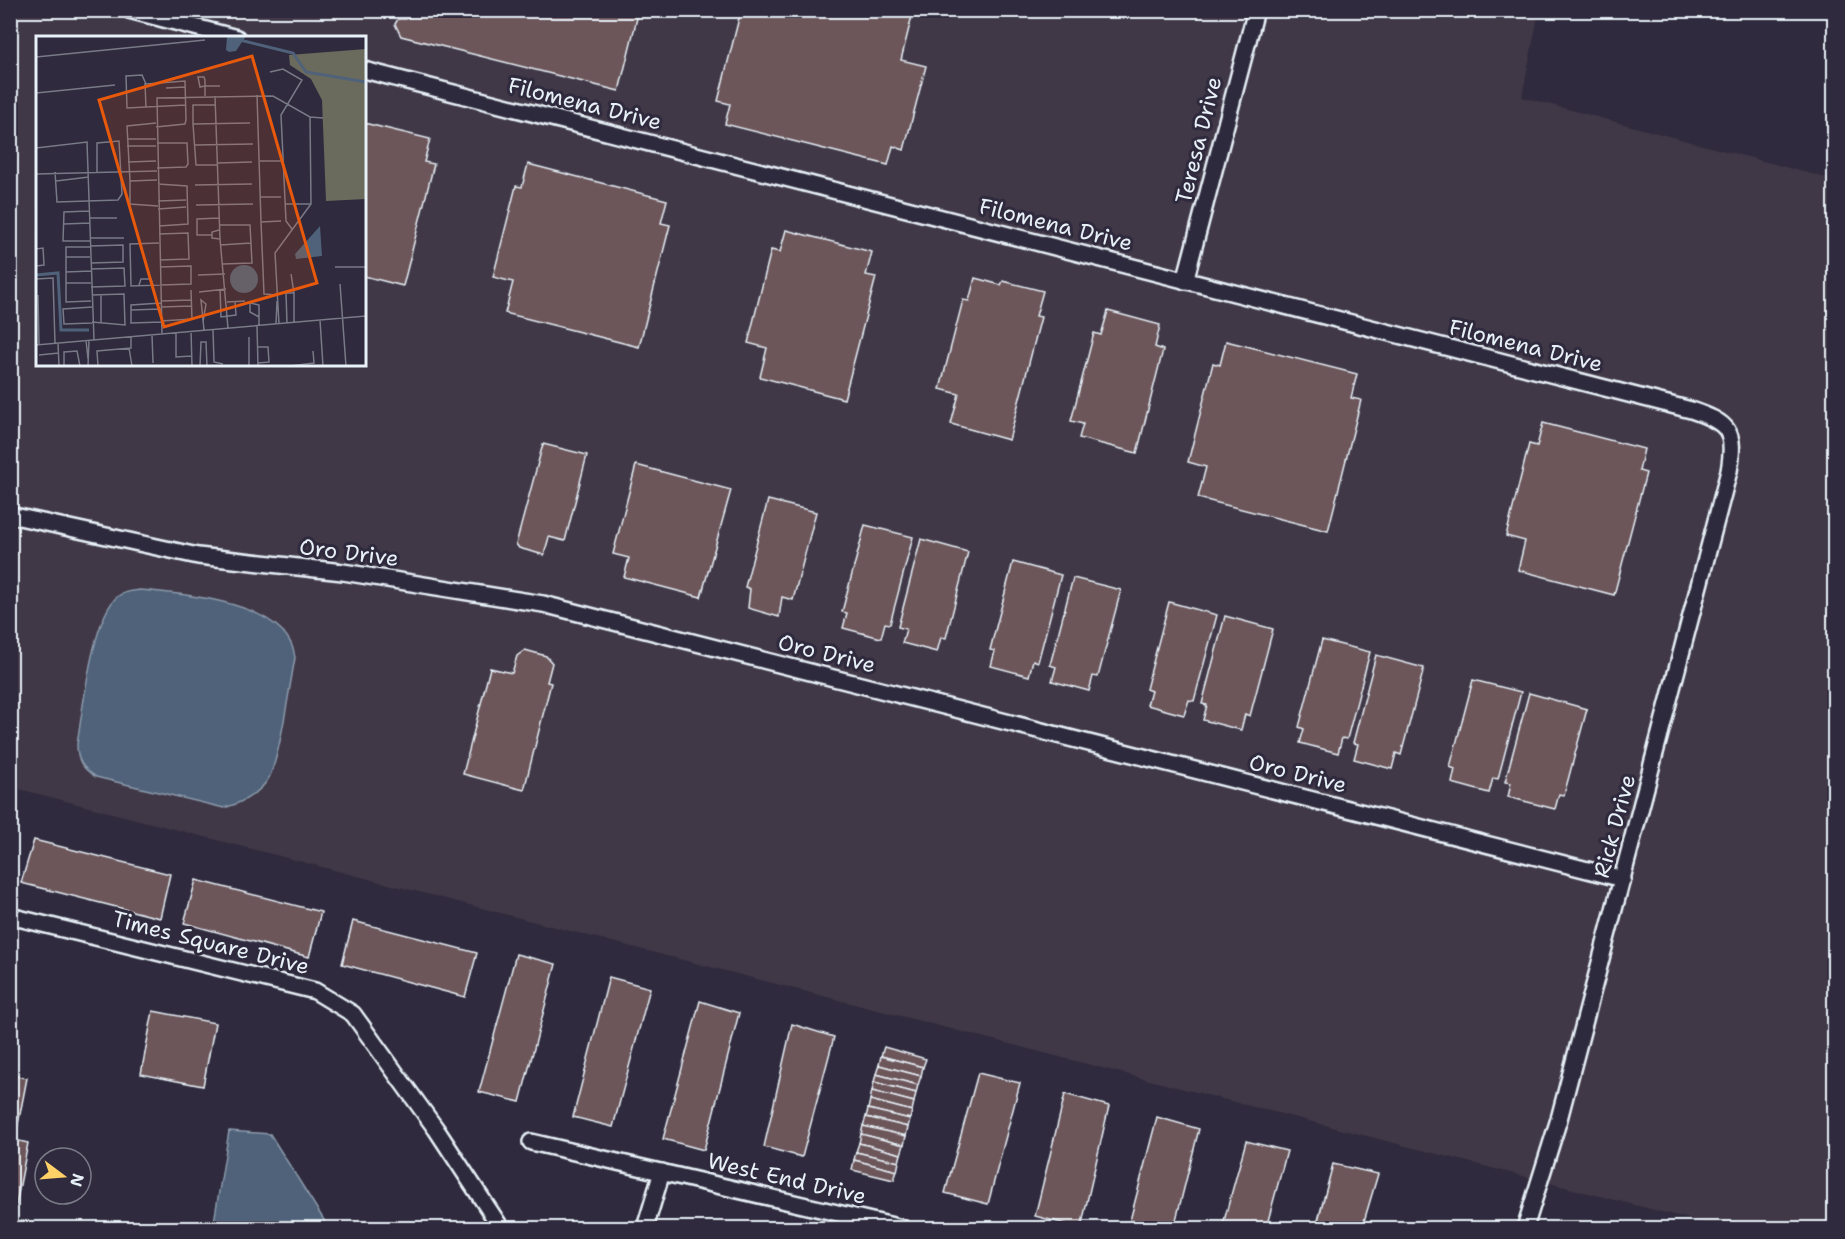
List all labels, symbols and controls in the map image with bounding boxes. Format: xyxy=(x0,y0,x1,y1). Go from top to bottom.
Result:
inset map xyxy=(36,36,366,366)
street label: Filomena Drive xyxy=(505,70,665,137)
street label: Teresa Drive xyxy=(1169,74,1228,207)
street label: Filomena Drive xyxy=(976,191,1136,258)
street label: Filomena Drive xyxy=(1446,312,1606,379)
street label: Oro Drive xyxy=(298,532,400,573)
street label: Oro Drive xyxy=(775,627,879,680)
street label: Oro Drive xyxy=(1246,747,1350,800)
street label: Rick Drive xyxy=(1587,771,1642,881)
street label: Times Square Drive xyxy=(109,904,313,981)
north arrow xyxy=(33,1146,93,1206)
street label: West End Drive xyxy=(705,1146,869,1211)
text: N xyxy=(65,1171,89,1189)

